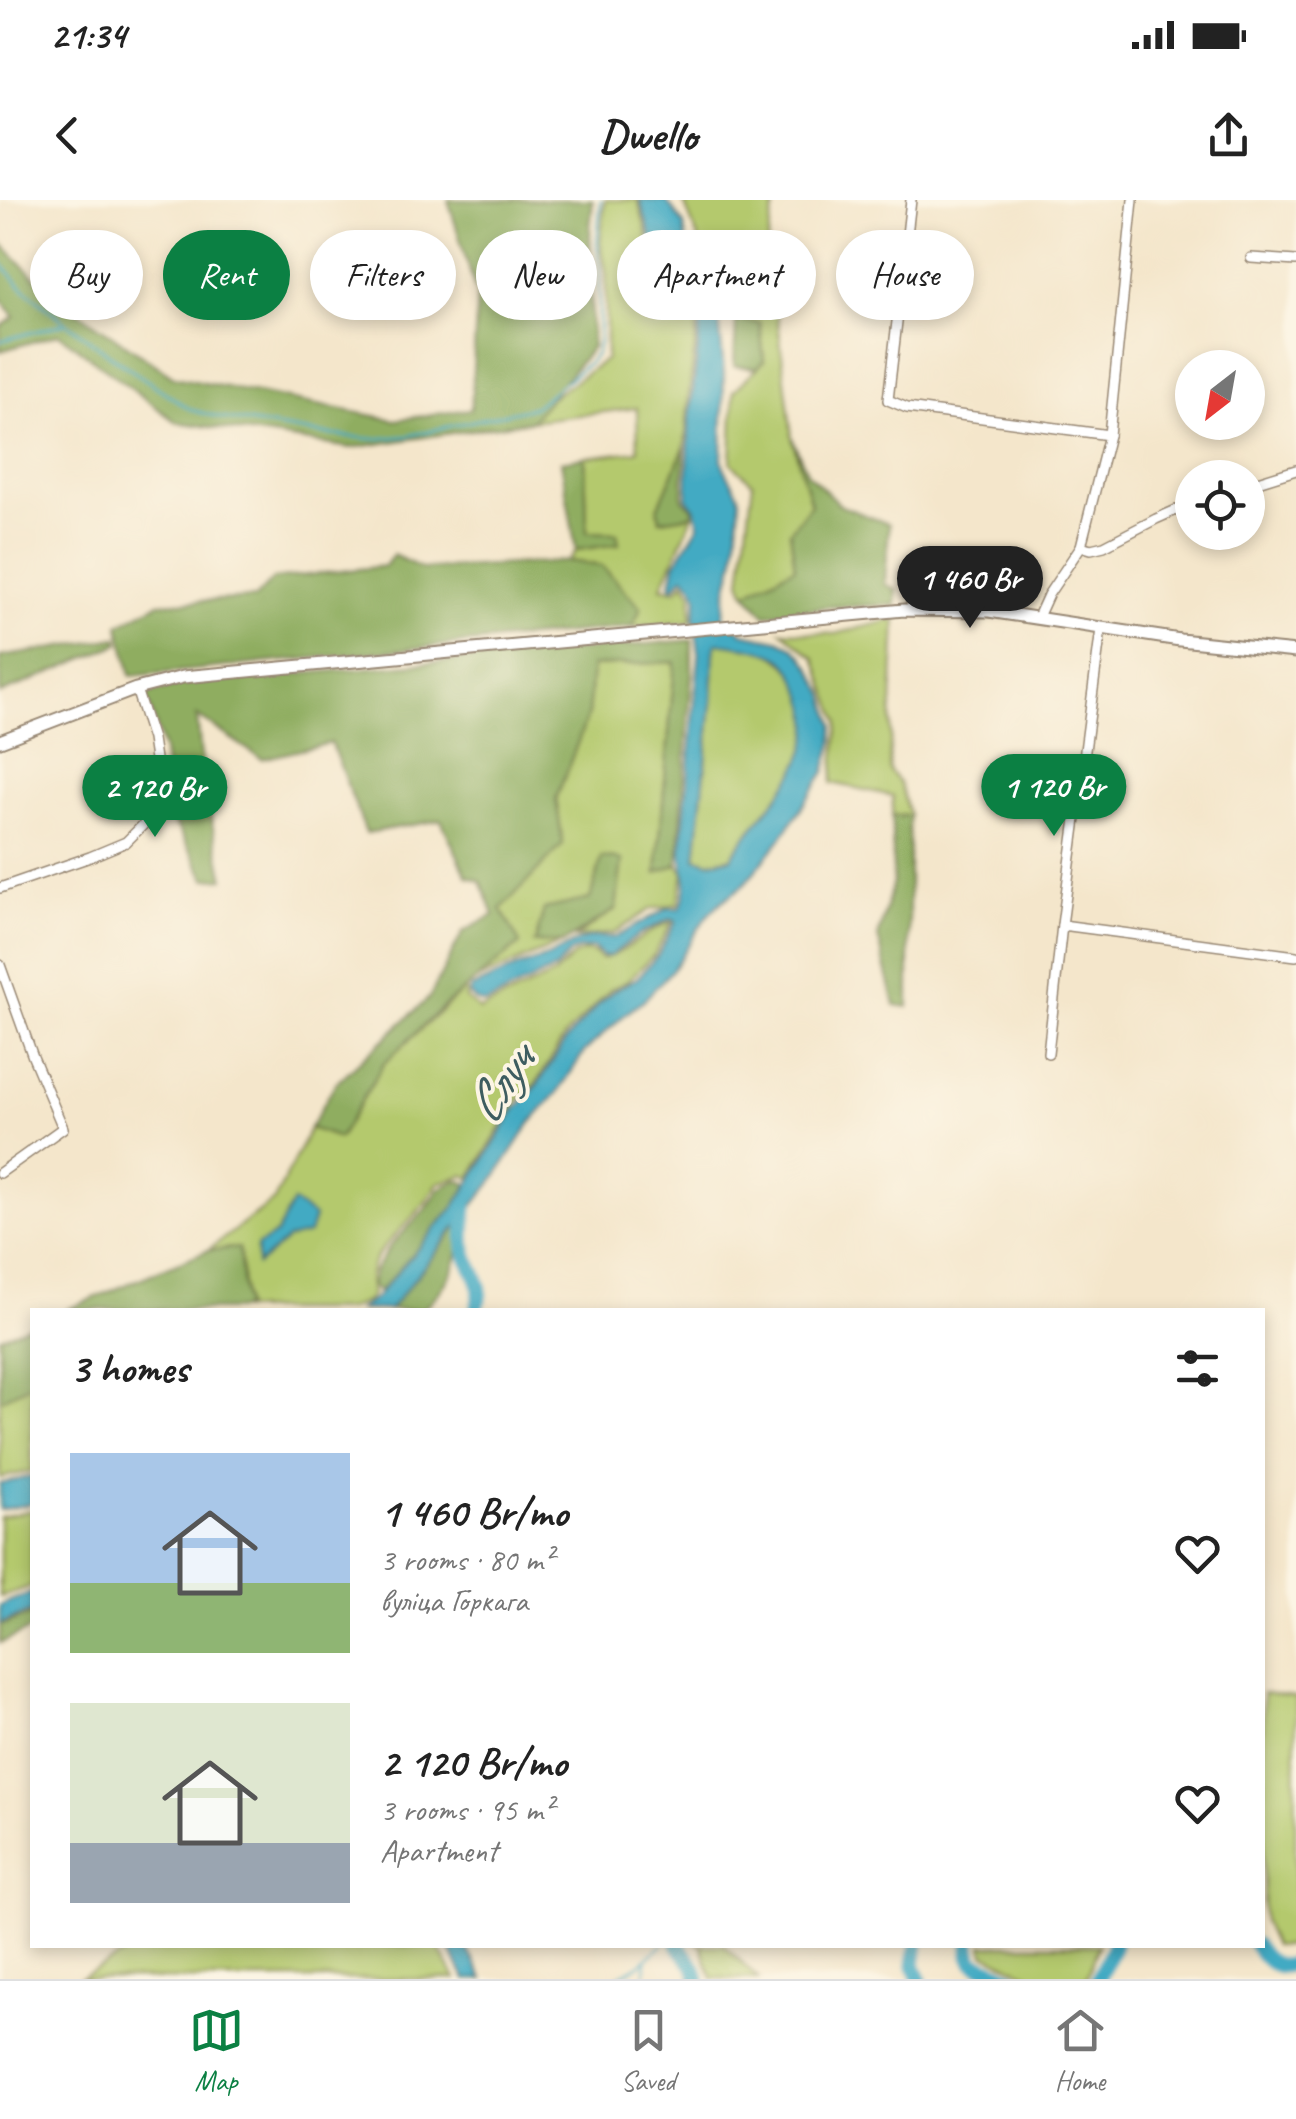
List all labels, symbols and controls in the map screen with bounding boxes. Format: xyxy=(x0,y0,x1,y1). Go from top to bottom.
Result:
text: 21:34 xyxy=(50,12,126,59)
text: Dwello xyxy=(599,107,697,164)
icon: back xyxy=(40,108,95,163)
icon: share xyxy=(1201,108,1256,163)
chip: Buy xyxy=(30,230,143,320)
chip: Rent xyxy=(163,230,290,320)
chip: Filters xyxy=(310,230,456,320)
chip: New xyxy=(476,230,597,320)
chip: Apartment xyxy=(617,230,816,320)
chip: House xyxy=(836,230,974,320)
north arrow xyxy=(1175,350,1265,440)
map controls xyxy=(1175,350,1265,550)
button: locate xyxy=(1175,460,1265,550)
pin: 1 460 Br xyxy=(867,546,1073,631)
text: 1 460 Br xyxy=(919,558,1021,599)
pin: 1 120 Br xyxy=(951,754,1157,839)
pin: 2 120 Br xyxy=(52,755,258,840)
text: 1 120 Br xyxy=(1003,766,1105,807)
text: 2 120 Br xyxy=(104,767,206,808)
water label: Случ xyxy=(450,1025,554,1135)
icon: filters xyxy=(1170,1341,1225,1396)
text: 3 homes xyxy=(70,1342,189,1395)
text: 1 460 Br/mo xyxy=(380,1486,568,1539)
icon: home xyxy=(150,1493,270,1613)
icon: heart xyxy=(1170,1526,1225,1581)
text: 3 rooms · 80 m² xyxy=(380,1539,553,1580)
text: вуліца Горкага xyxy=(380,1580,528,1621)
text: 2 120 Br/mo xyxy=(380,1736,567,1789)
icon: home xyxy=(150,1743,270,1863)
icon: heart xyxy=(1170,1776,1225,1831)
text: 3 rooms · 95 m² xyxy=(380,1789,553,1830)
text: Apartment xyxy=(380,1830,498,1871)
tab: Map xyxy=(189,2003,244,2098)
tab: Saved xyxy=(621,2003,676,2098)
tab: Home xyxy=(1053,2003,1108,2098)

